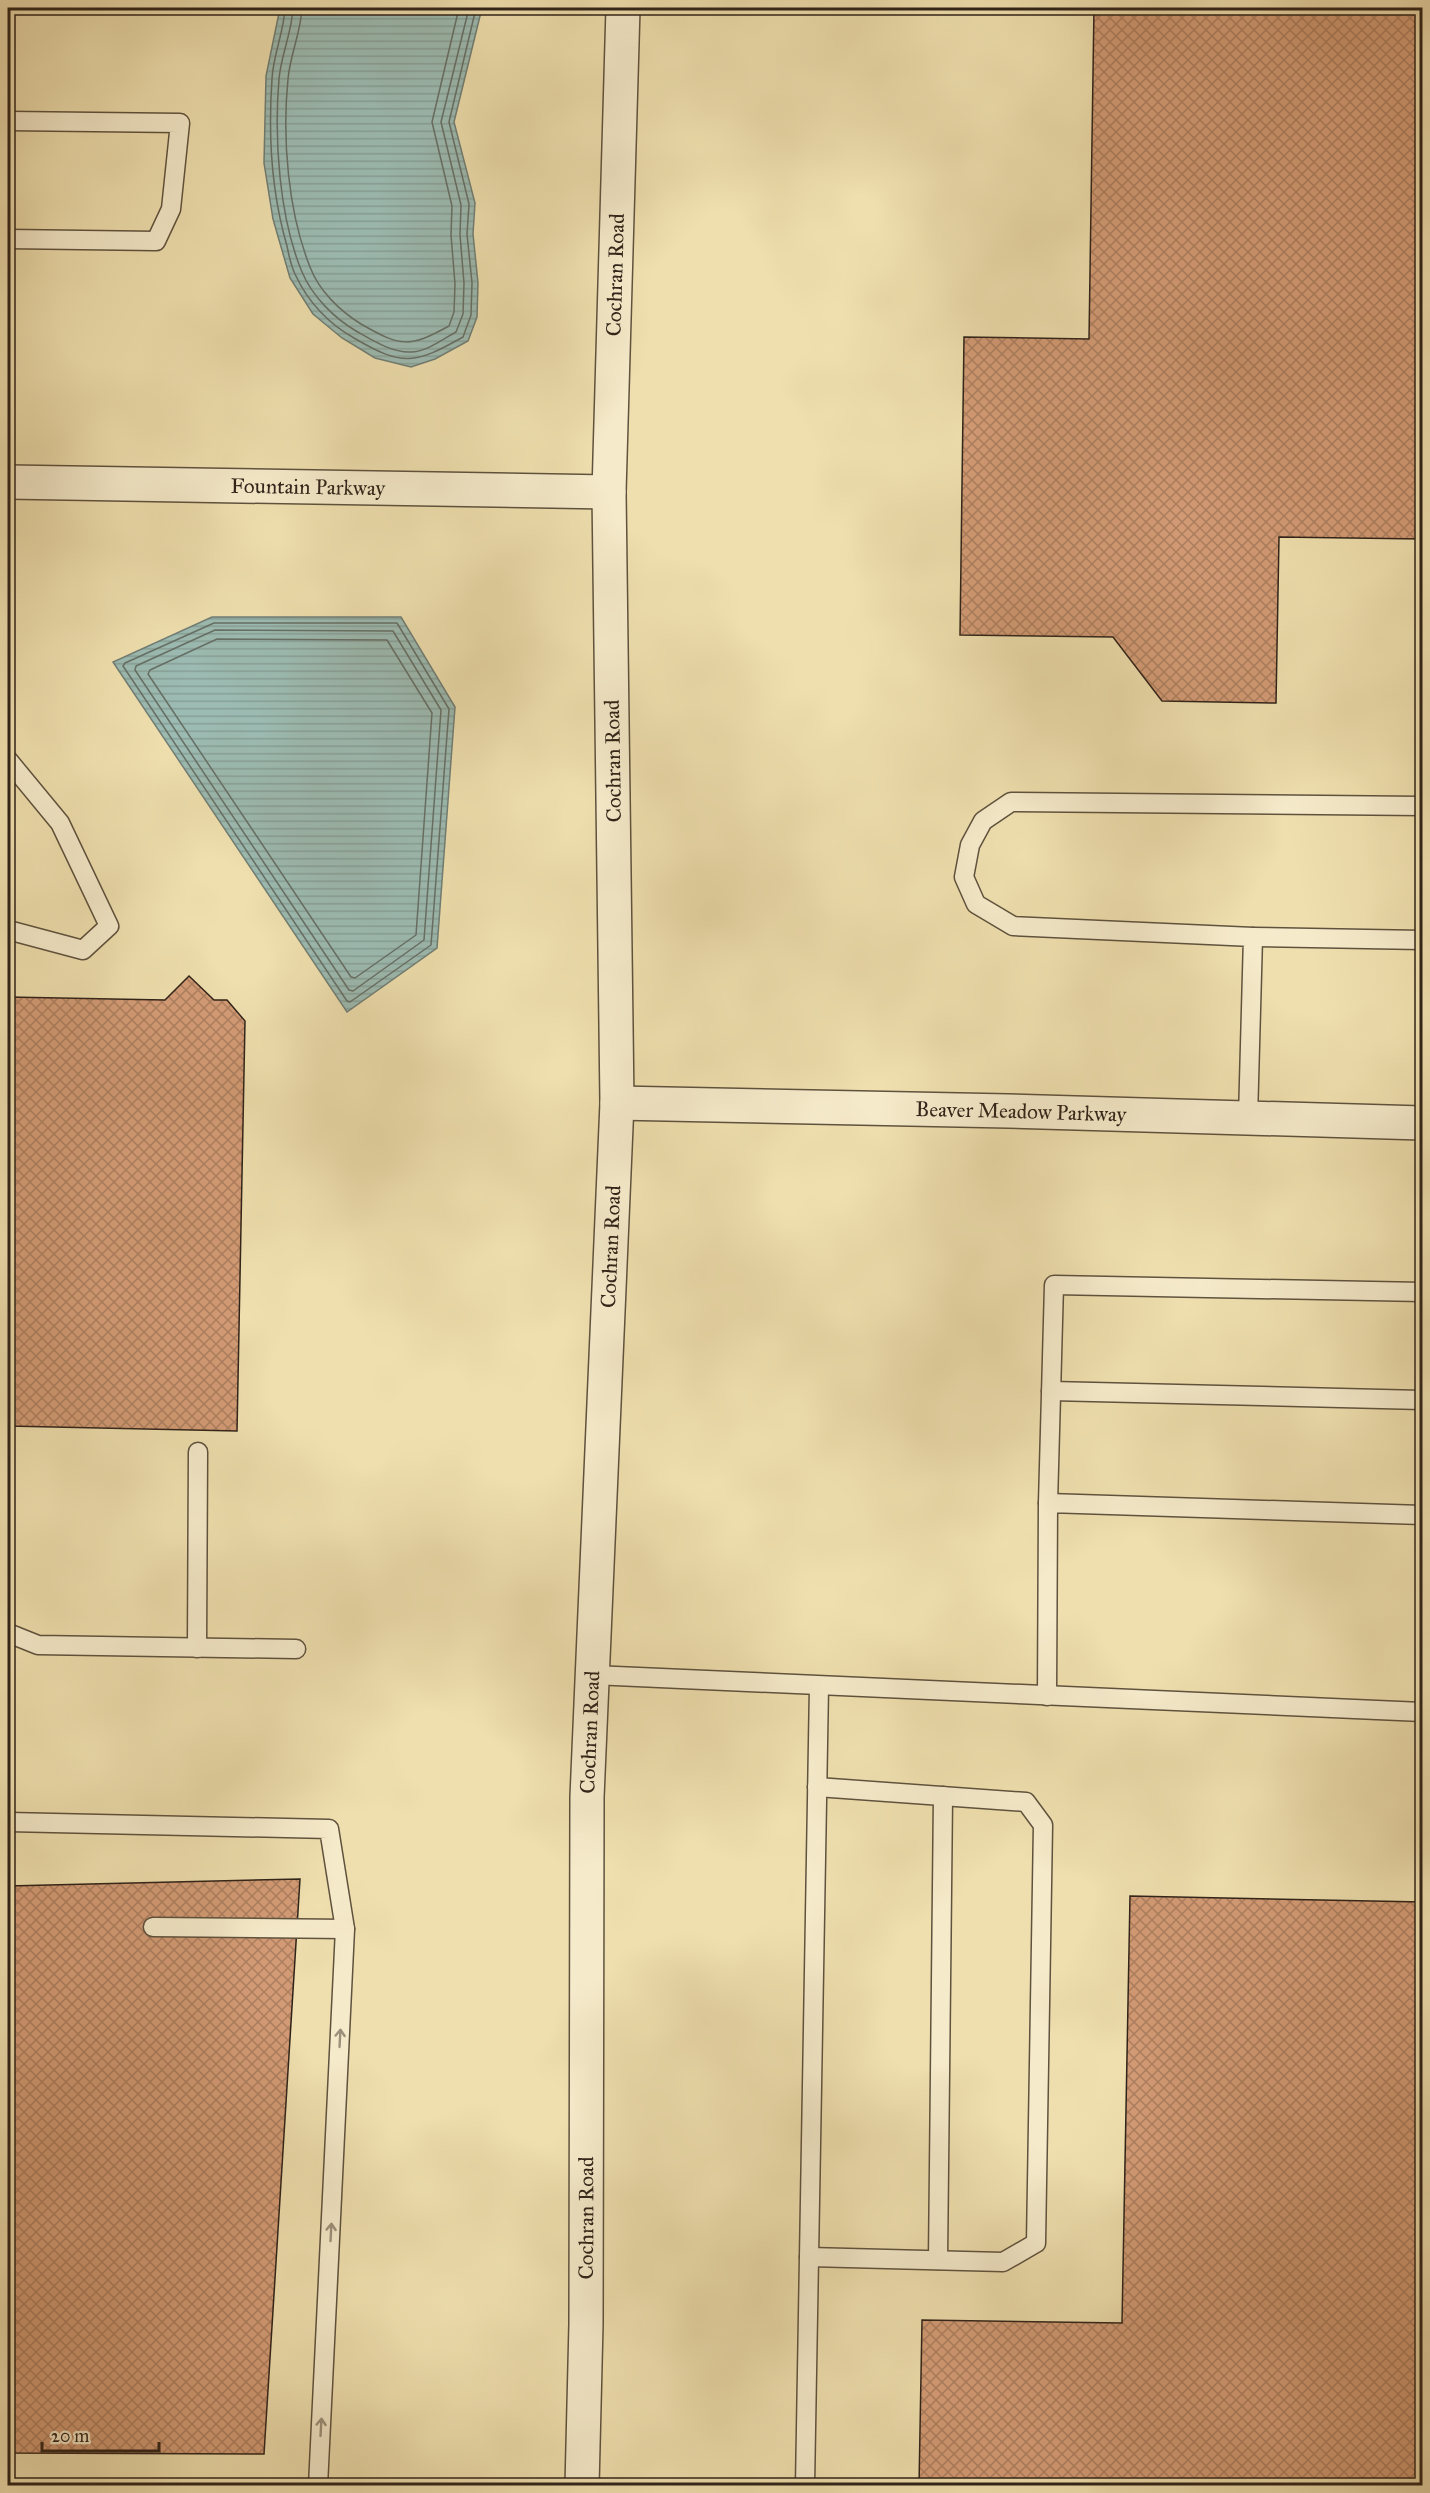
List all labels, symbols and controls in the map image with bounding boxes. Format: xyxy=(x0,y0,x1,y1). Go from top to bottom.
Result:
street label: Cochran Road xyxy=(601,213,630,337)
street label: Fountain Parkway xyxy=(230,473,387,501)
street label: Cochran Road xyxy=(599,699,627,823)
street label: Beaver Meadow Parkway xyxy=(915,1096,1128,1127)
street label: Cochran Road xyxy=(595,1184,626,1309)
street label: Cochran Road xyxy=(574,1670,605,1794)
one-way arrow xyxy=(334,2028,345,2048)
street label: Cochran Road xyxy=(573,2156,599,2280)
one-way arrow xyxy=(325,2223,336,2243)
scale bar xyxy=(42,2415,159,2453)
one-way arrow xyxy=(316,2418,327,2438)
text: 20 m xyxy=(51,2425,89,2447)

